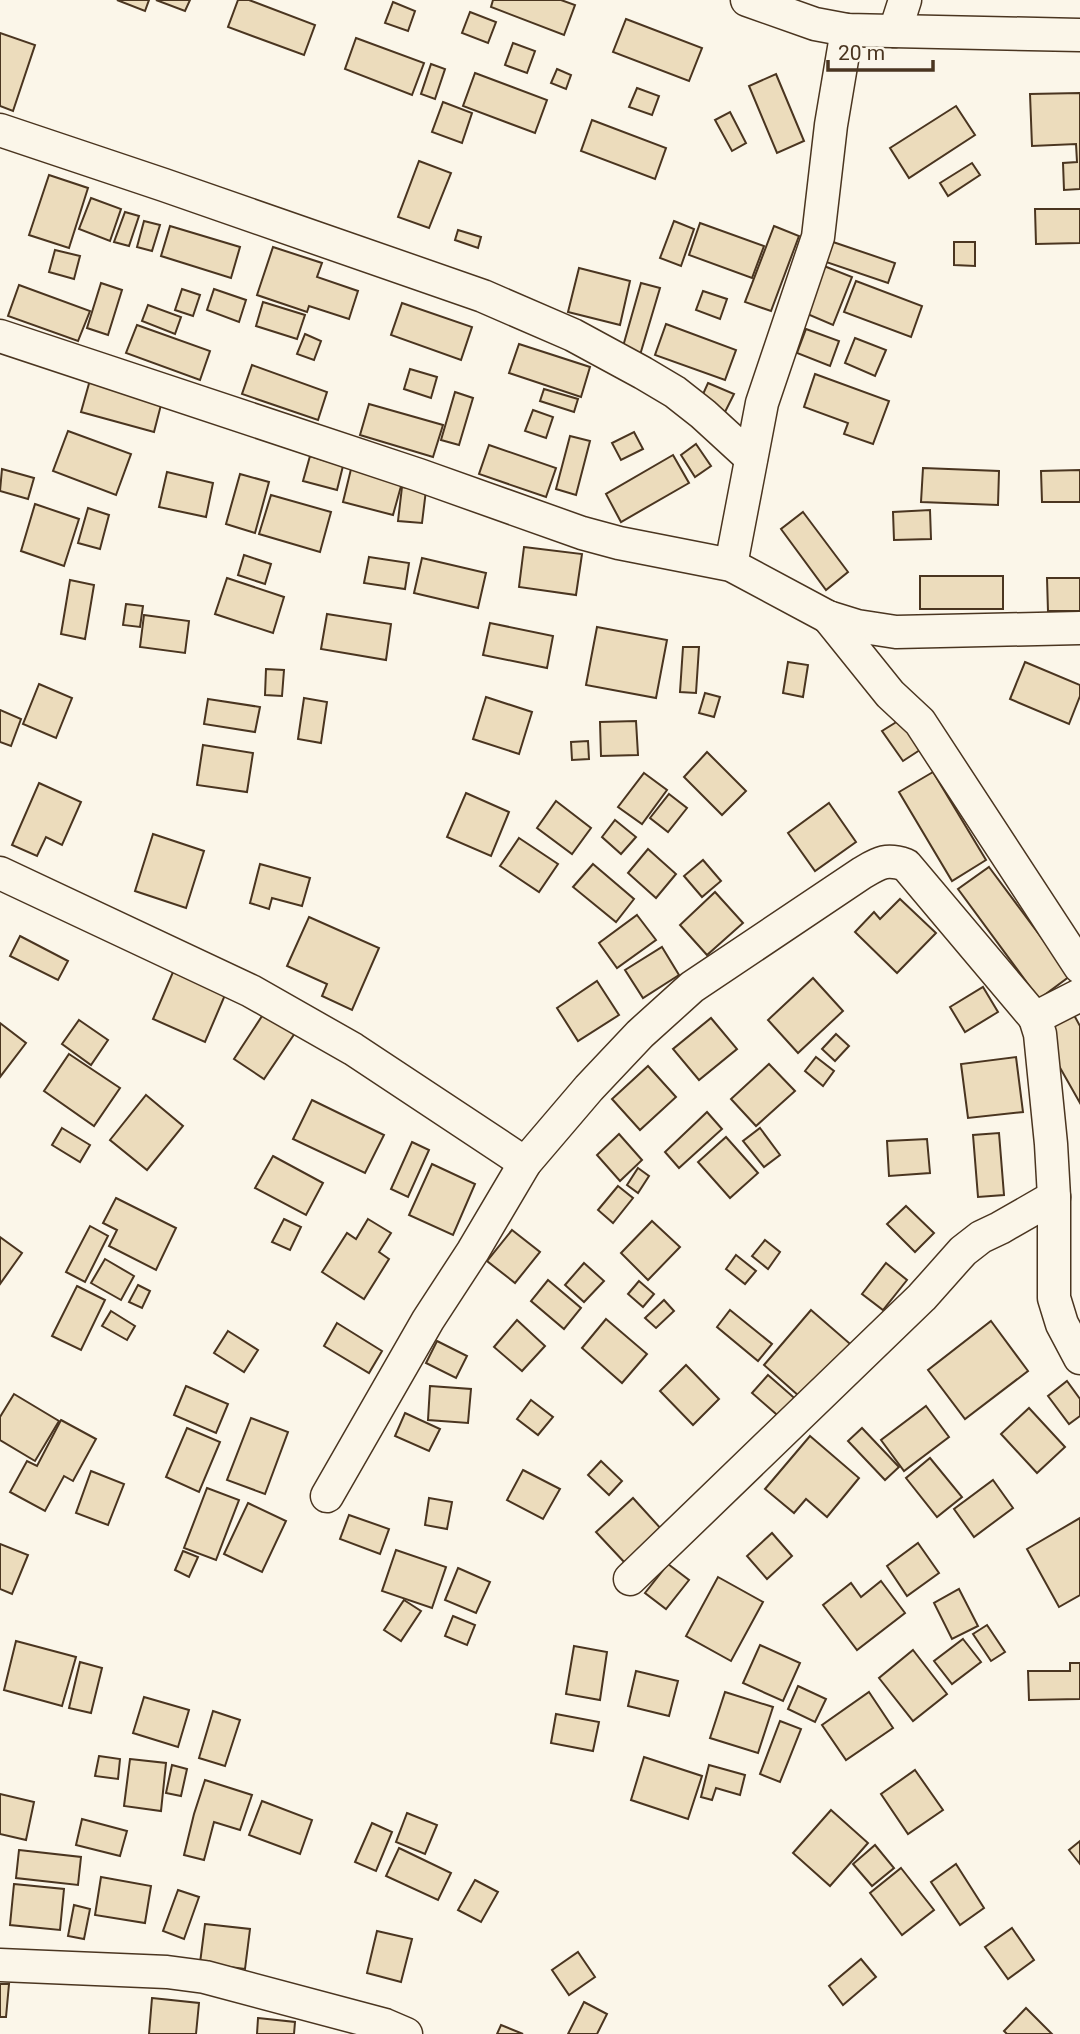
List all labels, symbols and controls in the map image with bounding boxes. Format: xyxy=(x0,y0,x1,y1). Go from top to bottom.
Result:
scale bar xyxy=(828,28,933,72)
text: 20 m xyxy=(838,41,885,65)

